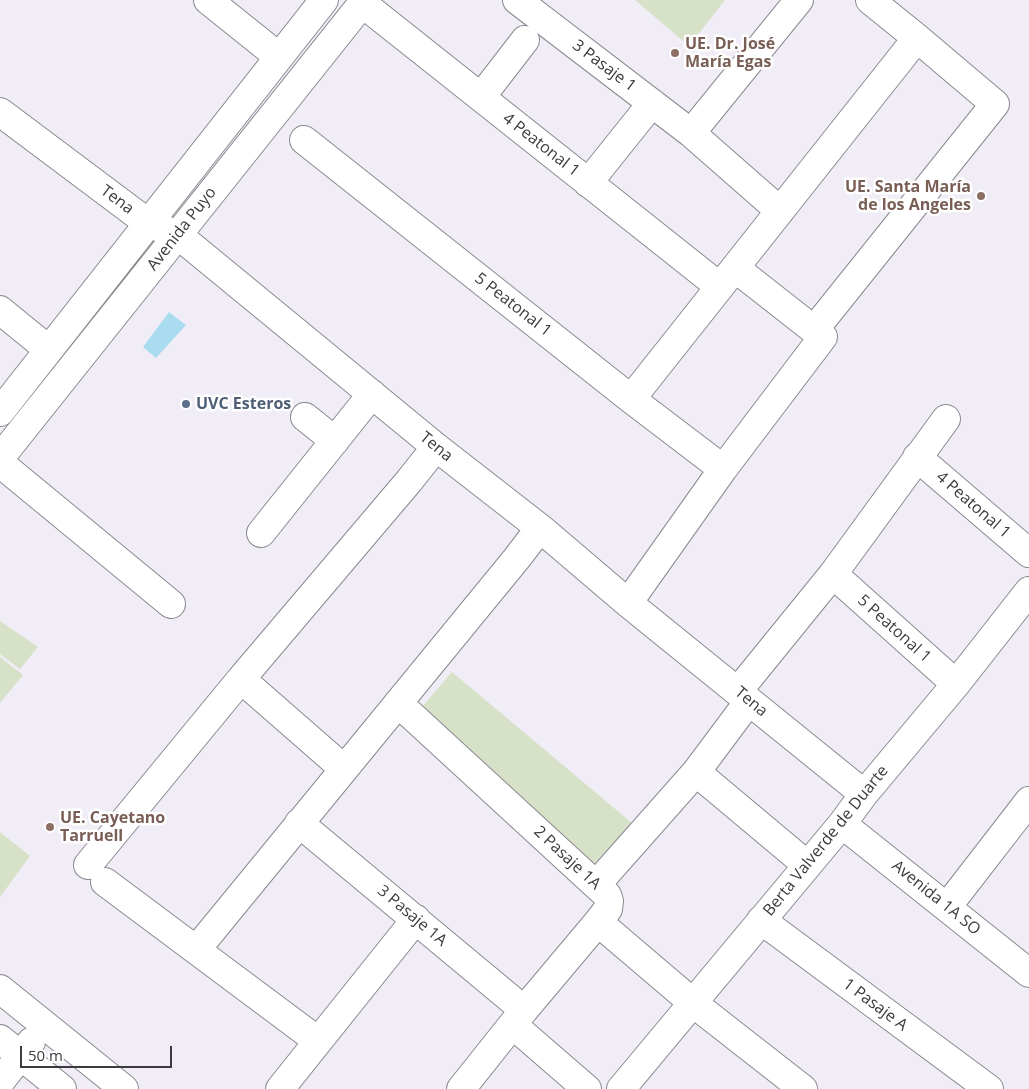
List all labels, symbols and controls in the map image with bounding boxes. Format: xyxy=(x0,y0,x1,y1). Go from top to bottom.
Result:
place label: UE. Dr. José María Egas xyxy=(685,34,775,72)
street label: 3 Pasaje 1 xyxy=(568,36,640,96)
marker: UE. Dr. José María Egas xyxy=(669,47,681,59)
street label: 4 Peatonal 1 xyxy=(499,109,583,181)
place label: UE. Santa María de los Angeles xyxy=(845,177,971,215)
street label: Tena xyxy=(97,181,137,219)
street label: Avenida Puyo xyxy=(143,183,221,275)
marker: UE. Santa María de los Angeles xyxy=(975,190,987,202)
street label: 5 Peatonal 1 xyxy=(471,269,555,341)
place label: UVC Esteros xyxy=(196,394,291,414)
marker: UVC Esteros xyxy=(180,398,192,410)
street label: Tena xyxy=(416,428,456,466)
street label: 4 Peatonal 1 xyxy=(932,468,1014,542)
street label: 5 Peatonal 1 xyxy=(853,591,935,667)
street label: Tena xyxy=(731,683,771,721)
street label: Berta Valverde de Duarte xyxy=(759,762,893,920)
place label: UE. Cayetano Tarruell xyxy=(60,808,165,846)
marker: UE. Cayetano Tarruell xyxy=(44,821,56,833)
street label: 2 Pasaje 1A xyxy=(529,822,605,894)
street label: Avenida 1A SO xyxy=(888,856,984,940)
street label: 3 Pasaje 1A xyxy=(373,881,451,951)
street label: 1 Pasaje A xyxy=(839,975,911,1035)
scale bar xyxy=(22,1036,175,1068)
text: 50 m xyxy=(28,1045,63,1065)

